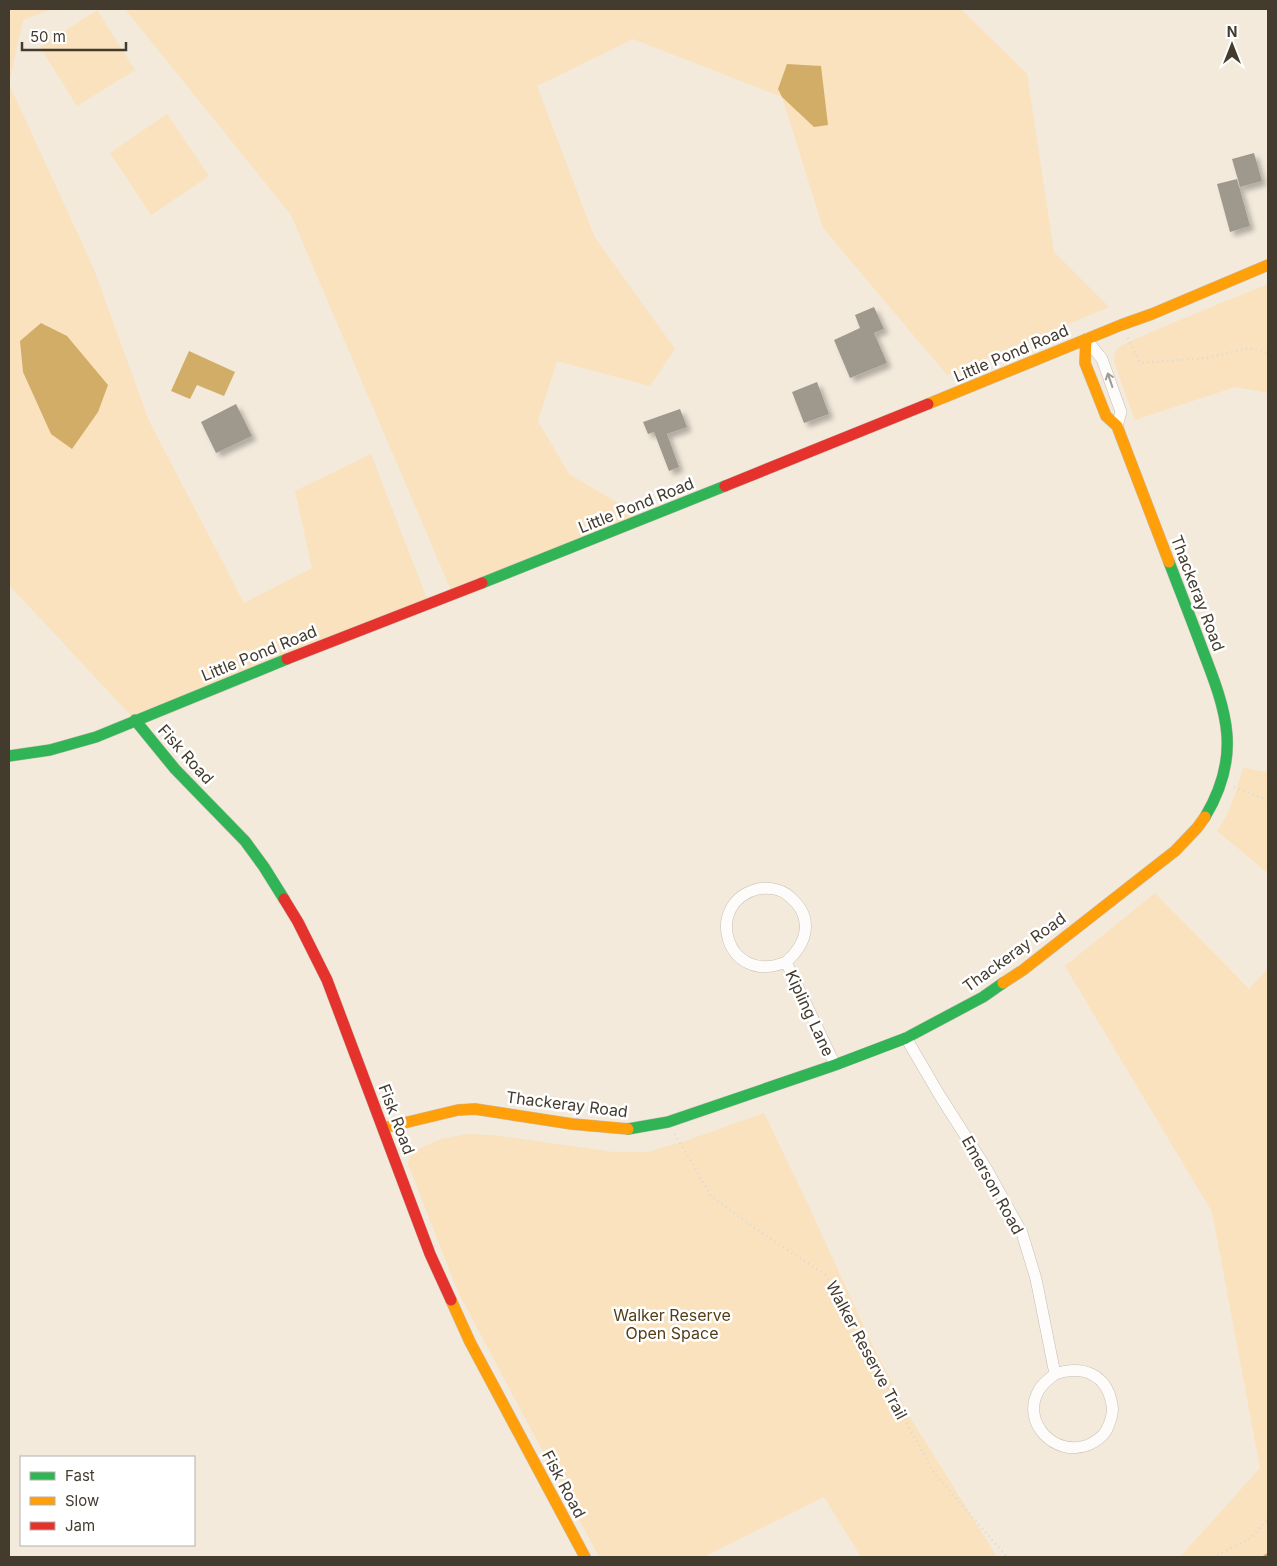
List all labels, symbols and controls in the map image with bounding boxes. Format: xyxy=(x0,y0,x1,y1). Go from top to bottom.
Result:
scale bar xyxy=(22,20,126,52)
north arrow xyxy=(1207,20,1257,70)
text: N xyxy=(1227,23,1237,40)
text: 50 m xyxy=(30,27,66,46)
street label: Little Pond Road xyxy=(951,320,1071,386)
one-way arrow xyxy=(1104,372,1114,388)
street label: Little Pond Road xyxy=(575,473,697,537)
street label: Thackeray Road xyxy=(1167,532,1229,654)
street label: Little Pond Road xyxy=(198,621,320,685)
street label: Fisk Road xyxy=(154,720,218,788)
street label: Thackeray Road xyxy=(959,908,1069,996)
street label: Kipling Lane xyxy=(781,967,839,1059)
street label: Fisk Road xyxy=(374,1081,420,1157)
street label: Thackeray Road xyxy=(505,1087,629,1121)
street label: Emerson Road xyxy=(958,1132,1028,1238)
street label: Walker Reserve Trail xyxy=(822,1277,912,1423)
park label: Walker Reserve Open Space xyxy=(613,1305,731,1343)
street label: Fisk Road xyxy=(538,1447,590,1521)
legend xyxy=(20,1456,195,1546)
text: Fast xyxy=(65,1466,95,1485)
text: Slow xyxy=(65,1491,99,1510)
text: Jam xyxy=(65,1516,95,1535)

